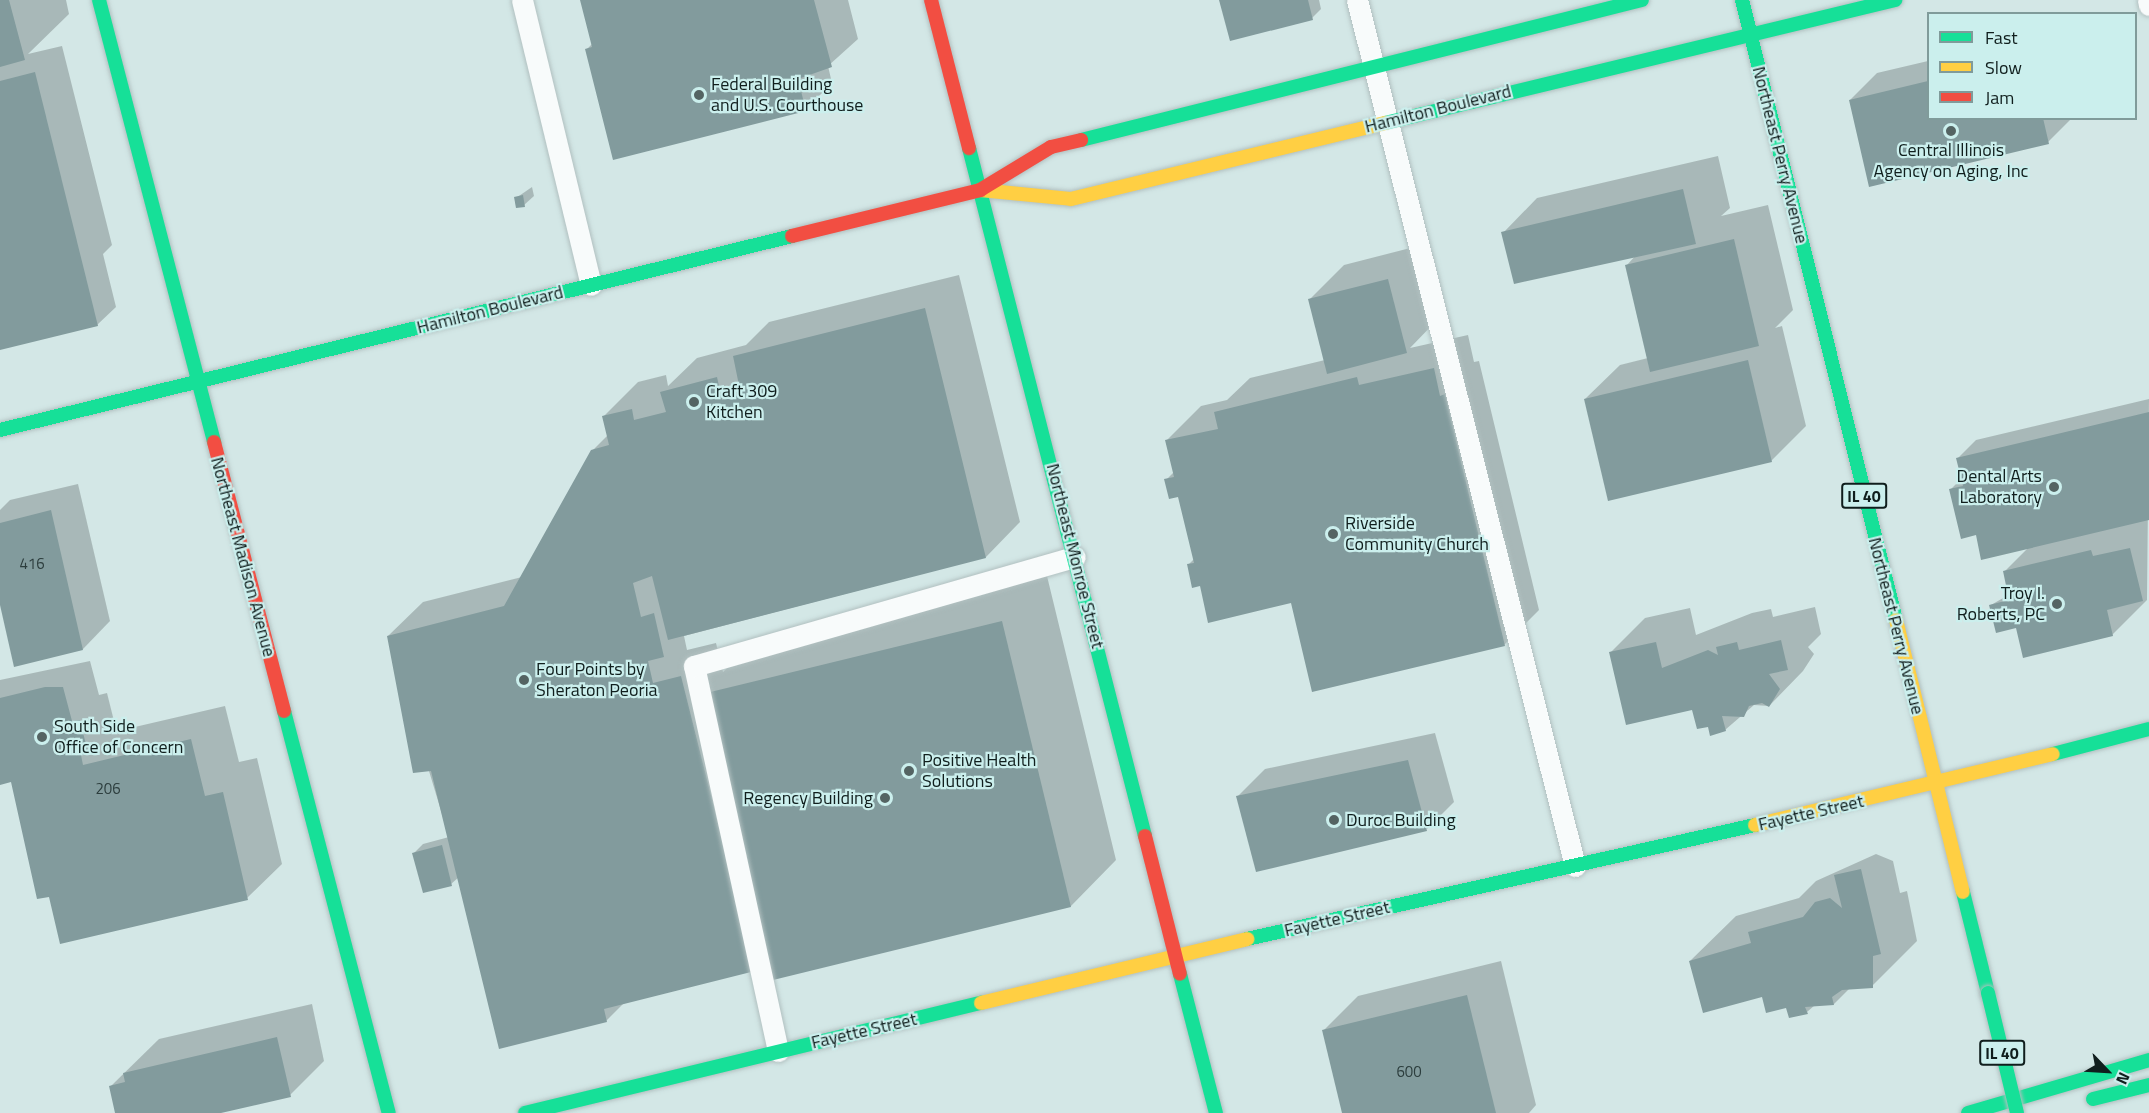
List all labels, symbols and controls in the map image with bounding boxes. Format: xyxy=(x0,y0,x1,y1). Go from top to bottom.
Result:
legend xyxy=(1927,12,2137,120)
text: Fast xyxy=(1985,24,2018,51)
text: Slow xyxy=(1985,54,2022,81)
street label: Northeast Perry Avenue xyxy=(1748,64,1812,246)
place label: Federal Building and U.S. Courthouse xyxy=(711,74,863,116)
street label: Hamilton Boulevard xyxy=(1363,80,1513,138)
text: Jam xyxy=(1985,84,2014,111)
marker: Federal Building and U.S. Courthouse xyxy=(692,88,706,102)
marker: Central Illinois Agency on Aging, Inc xyxy=(1944,124,1958,138)
place label: Central Illinois Agency on Aging, Inc xyxy=(1874,140,2028,182)
street label: Hamilton Boulevard xyxy=(415,281,565,339)
place label: Craft 309 Kitchen xyxy=(706,381,777,424)
marker: Craft 309 Kitchen xyxy=(687,395,701,409)
street label: Northeast Madison Avenue xyxy=(206,455,280,659)
street label: Northeast Monroe Street xyxy=(1042,461,1108,651)
place label: Dental Arts Laboratory xyxy=(1957,466,2042,508)
marker: Dental Arts Laboratory xyxy=(2047,480,2061,494)
road number: IL 40 xyxy=(1840,483,1888,509)
place label: Riverside Community Church xyxy=(1345,513,1489,556)
marker: Riverside Community Church xyxy=(1326,527,1340,541)
street label: Northeast Perry Avenue xyxy=(1864,535,1928,717)
house number: 416 xyxy=(19,555,45,573)
place label: Troy I. Roberts, PC xyxy=(1957,583,2045,626)
marker: Troy I. Roberts, PC xyxy=(2050,597,2064,611)
place label: Four Points by Sheraton Peoria xyxy=(536,659,658,702)
marker: Four Points by Sheraton Peoria xyxy=(517,673,531,687)
place label: South Side Office of Concern xyxy=(54,716,183,758)
marker: South Side Office of Concern xyxy=(35,730,49,744)
place label: Positive Health Solutions xyxy=(922,750,1037,792)
marker: Positive Health Solutions xyxy=(900,762,918,780)
house number: 206 xyxy=(95,780,121,798)
place label: Regency Building xyxy=(743,787,873,809)
street label: Fayette Street xyxy=(1756,790,1866,836)
marker: Regency Building xyxy=(878,791,892,805)
place label: Duroc Building xyxy=(1346,809,1456,831)
marker: Duroc Building xyxy=(1327,813,1341,827)
street label: Fayette Street xyxy=(1282,896,1392,942)
street label: Fayette Street xyxy=(809,1008,919,1054)
road number: IL 40 xyxy=(1978,1040,2026,1066)
north arrow xyxy=(2077,1041,2137,1101)
house number: 600 xyxy=(1396,1063,1422,1081)
text: N xyxy=(2110,1069,2137,1089)

